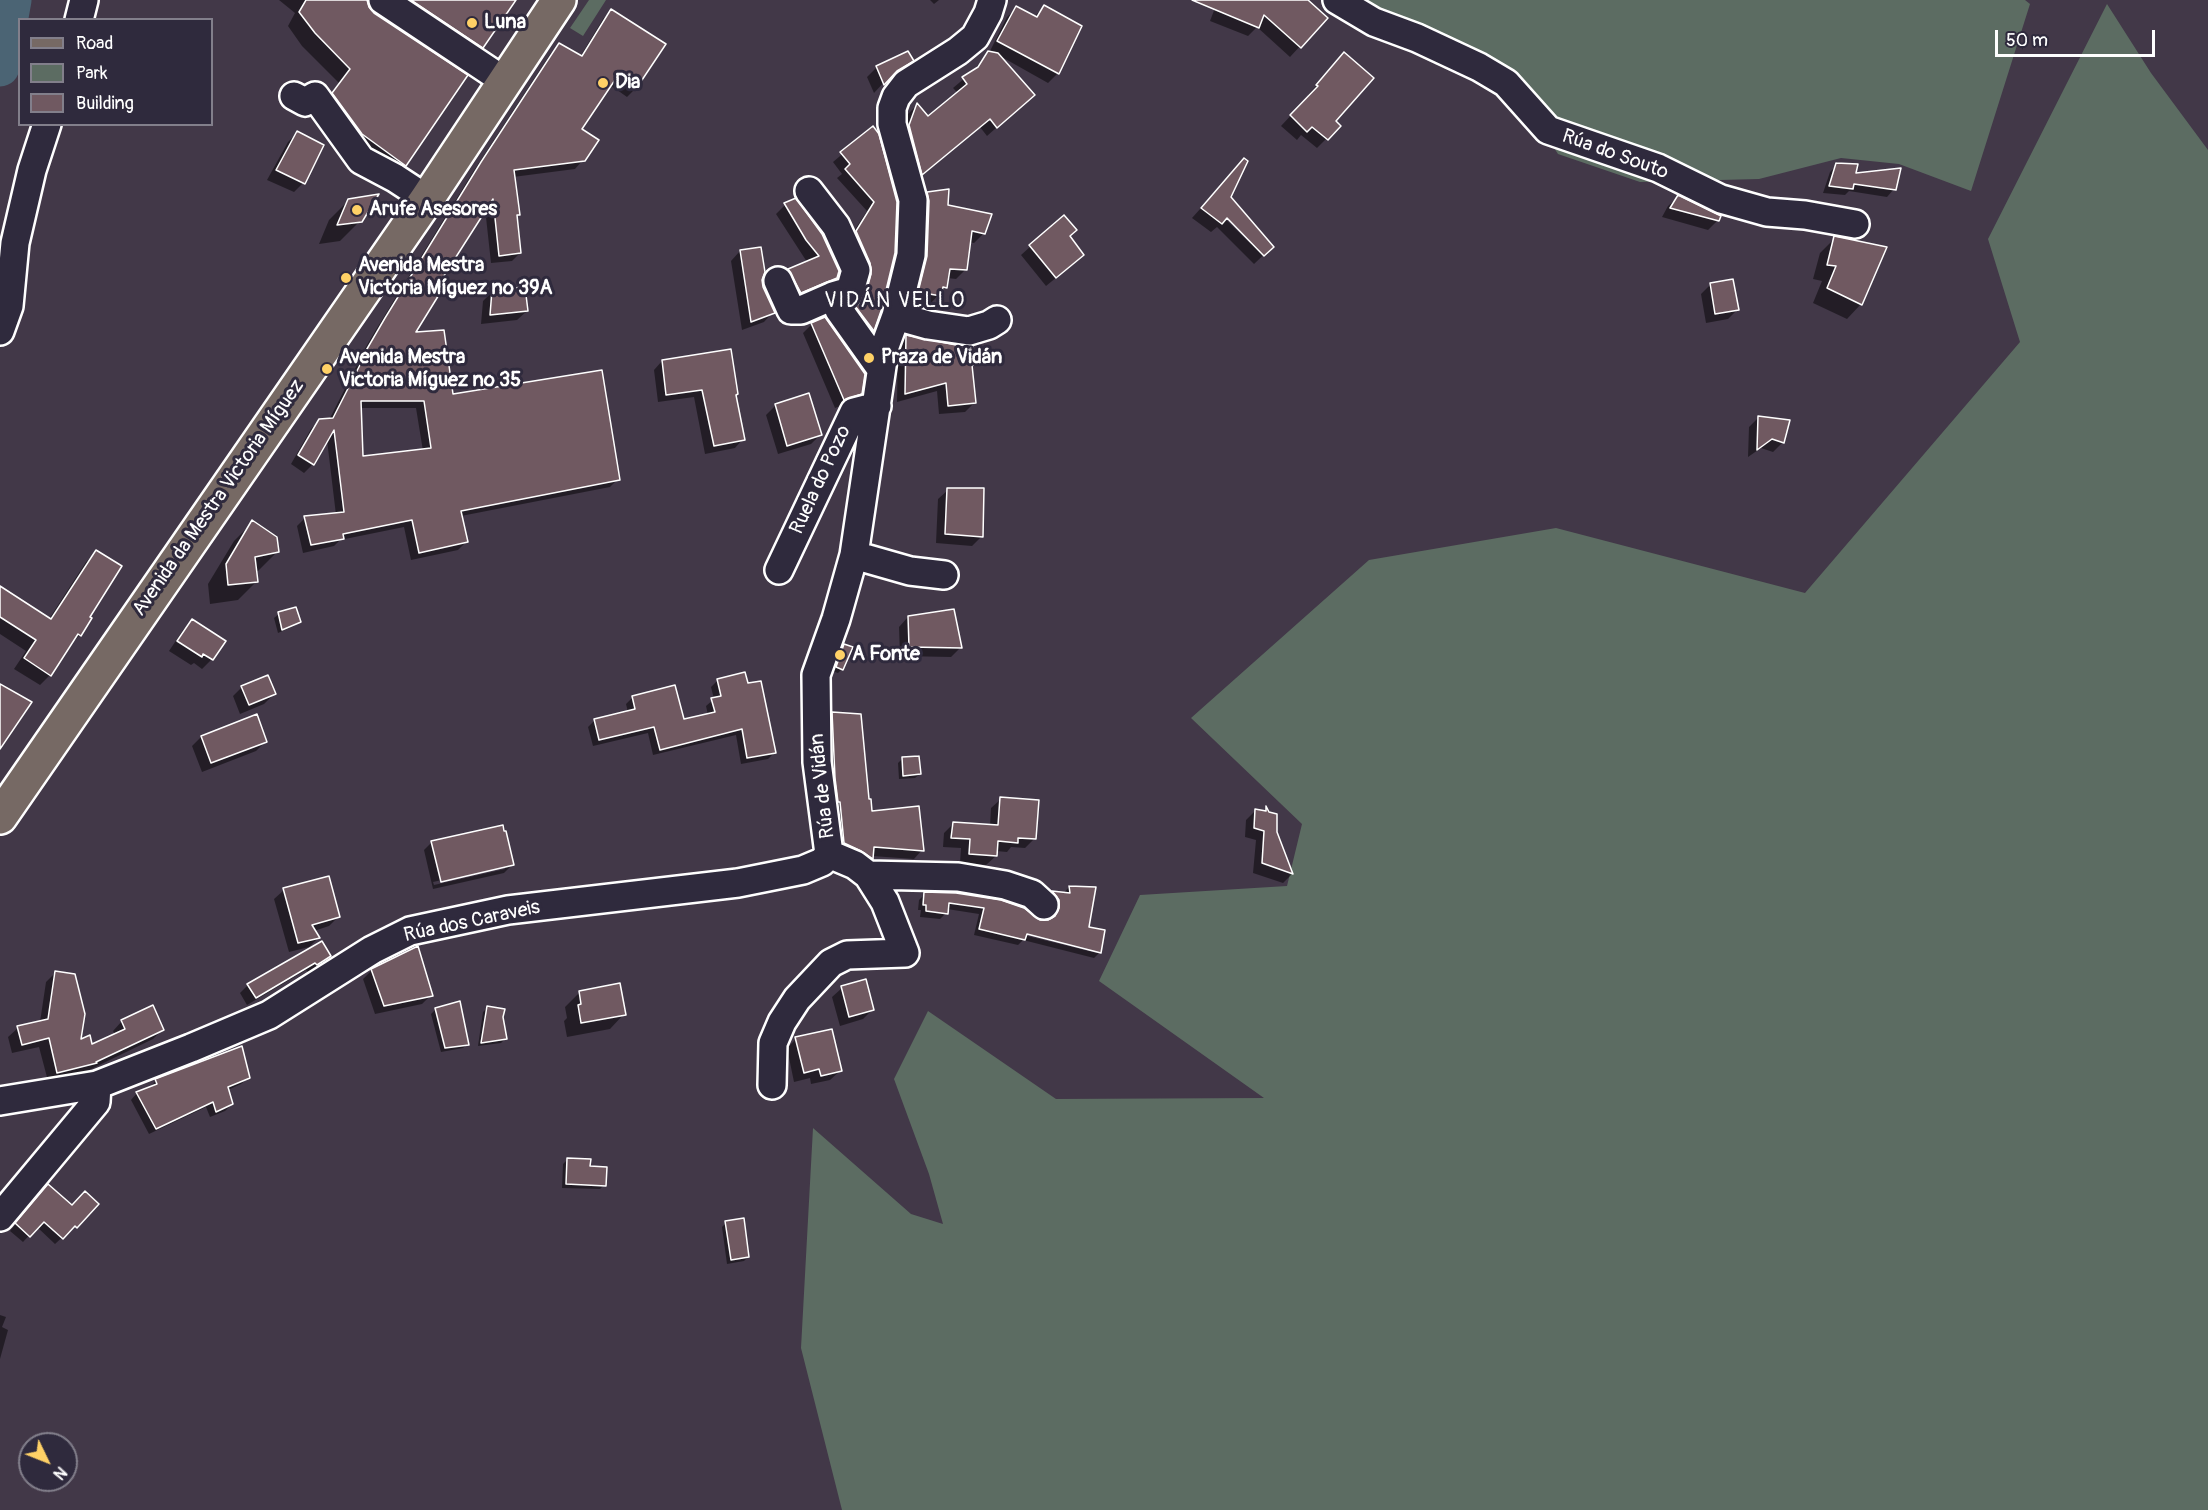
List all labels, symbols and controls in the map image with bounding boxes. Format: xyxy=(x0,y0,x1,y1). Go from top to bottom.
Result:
place label: Luna xyxy=(484,11,526,35)
marker: Luna xyxy=(465,16,479,30)
legend xyxy=(18,18,213,126)
scale bar xyxy=(1998,18,2158,56)
text: 50 m xyxy=(2006,29,2048,52)
text: Road xyxy=(76,32,113,55)
text: Park xyxy=(76,62,108,85)
place label: Dia xyxy=(615,71,640,95)
marker: Dia xyxy=(596,76,610,90)
text: Building xyxy=(76,92,134,115)
street label: Rúa do Souto xyxy=(1559,125,1671,185)
place label: Arufe Asesores xyxy=(369,198,497,222)
marker: Arufe Asesores xyxy=(350,203,364,217)
place label: Avenida Mestra Victoria Míguez nº 39A xyxy=(358,254,552,301)
marker: Avenida Mestra Victoria Míguez nº 39A xyxy=(339,271,353,285)
district label: VIDÁN VELLO xyxy=(824,289,966,315)
place label: Avenida Mestra Victoria Míguez nº 35 xyxy=(339,346,521,393)
place label: Praza de Vidán xyxy=(881,346,1002,370)
marker: Praza de Vidán xyxy=(862,351,876,365)
marker: Avenida Mestra Victoria Míguez nº 35 xyxy=(320,362,334,376)
street label: Avenida da Mestra Victoria Míguez xyxy=(128,375,310,621)
street label: Ruela do Pozo xyxy=(785,422,857,538)
place label: A Fonte xyxy=(852,643,920,667)
marker: A Fonte xyxy=(833,648,847,662)
street label: Rúa de Vidán xyxy=(806,732,840,840)
street label: Rúa dos Caraveis xyxy=(402,896,542,948)
north arrow xyxy=(18,1432,78,1492)
text: N xyxy=(49,1462,71,1484)

